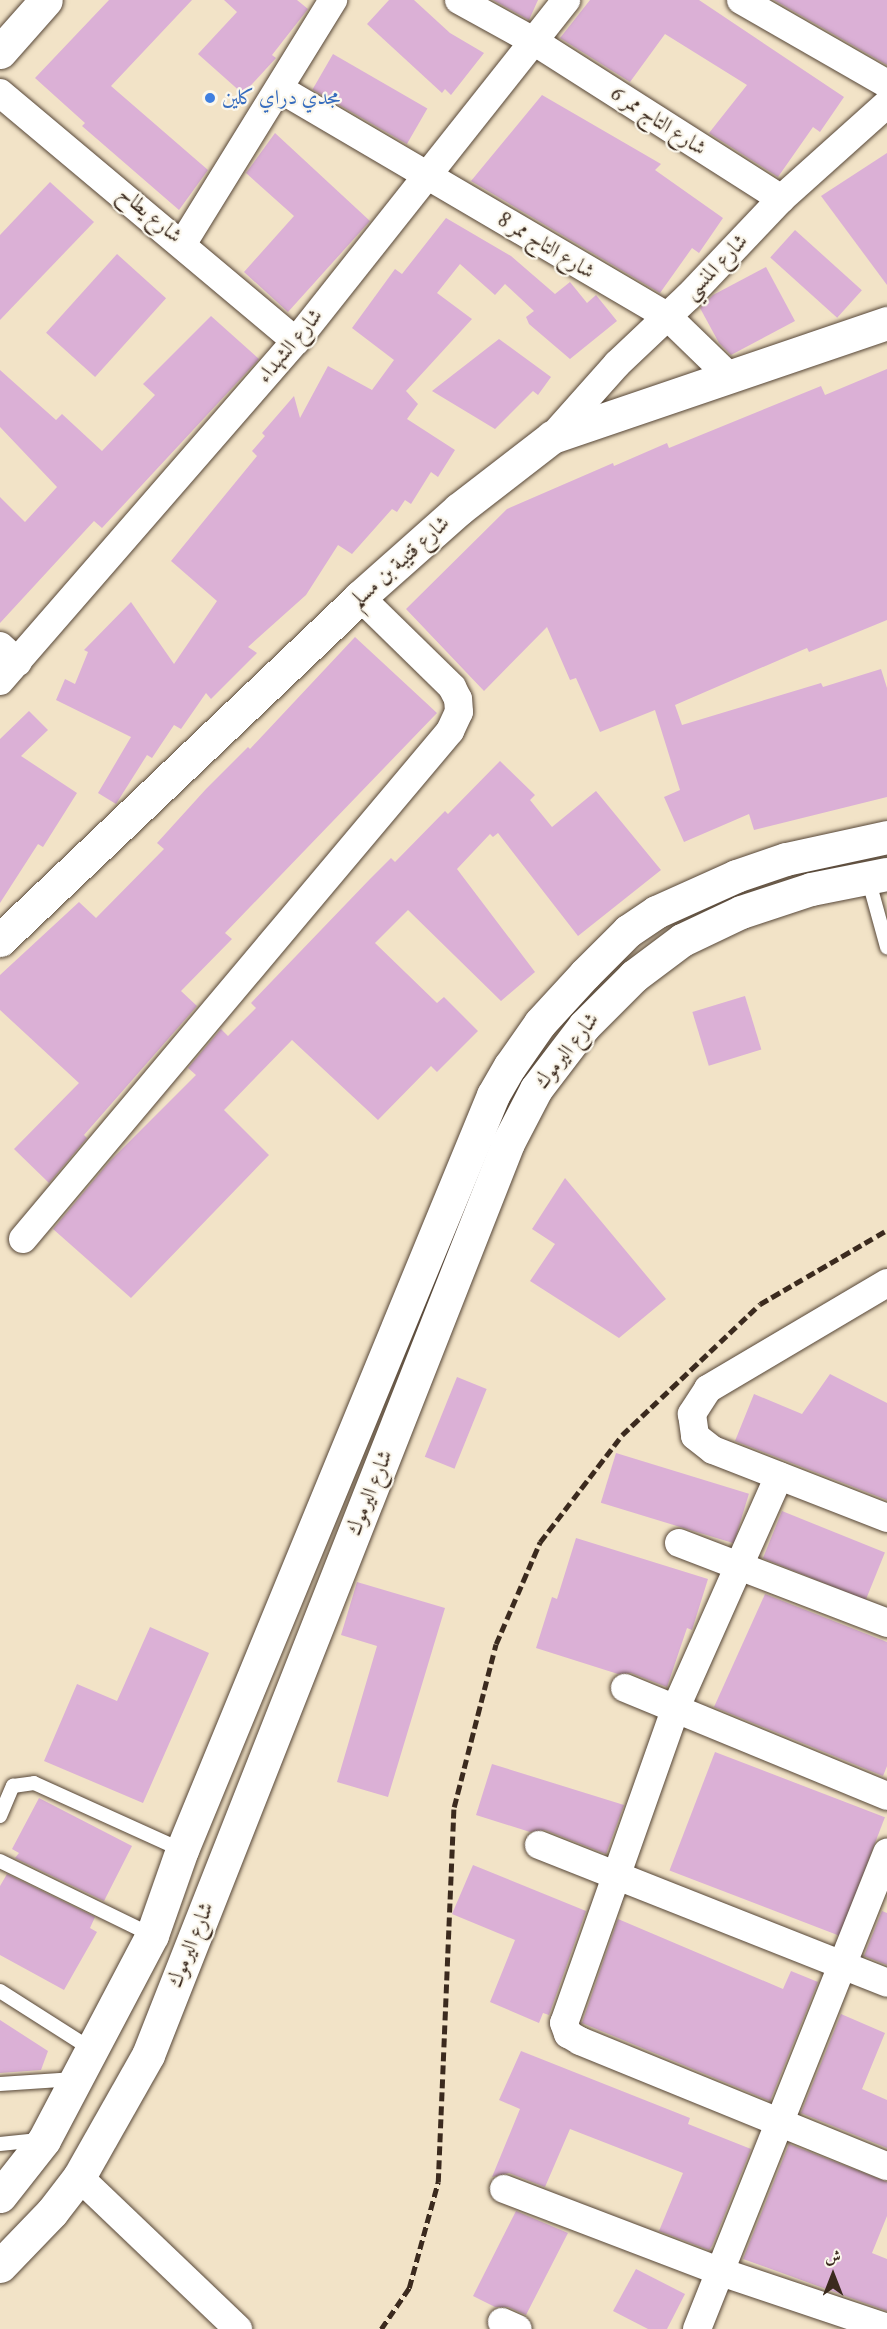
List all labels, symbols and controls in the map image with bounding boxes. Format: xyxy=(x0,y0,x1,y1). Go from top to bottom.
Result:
street label: شارع التاج ممر 6 xyxy=(605,81,711,161)
place label: مجدي دراي كلين xyxy=(222,85,340,111)
marker: مجدي دراي كلين xyxy=(203,91,217,105)
street label: شارع يطاح xyxy=(113,181,187,249)
street label: شارع التاج ممر 8 xyxy=(493,207,599,285)
street label: شارع المنسي xyxy=(679,229,753,305)
street label: شارع الشهداء xyxy=(252,304,328,388)
street label: شارع قتيبة بن مسلم xyxy=(345,511,455,613)
street label: شارع اليرموك xyxy=(529,1008,605,1094)
street label: شارع اليرموك xyxy=(341,1447,399,1539)
street label: شارع اليرموك xyxy=(162,1899,220,1991)
north arrow xyxy=(803,2245,863,2305)
text: ش xyxy=(825,2247,841,2267)

